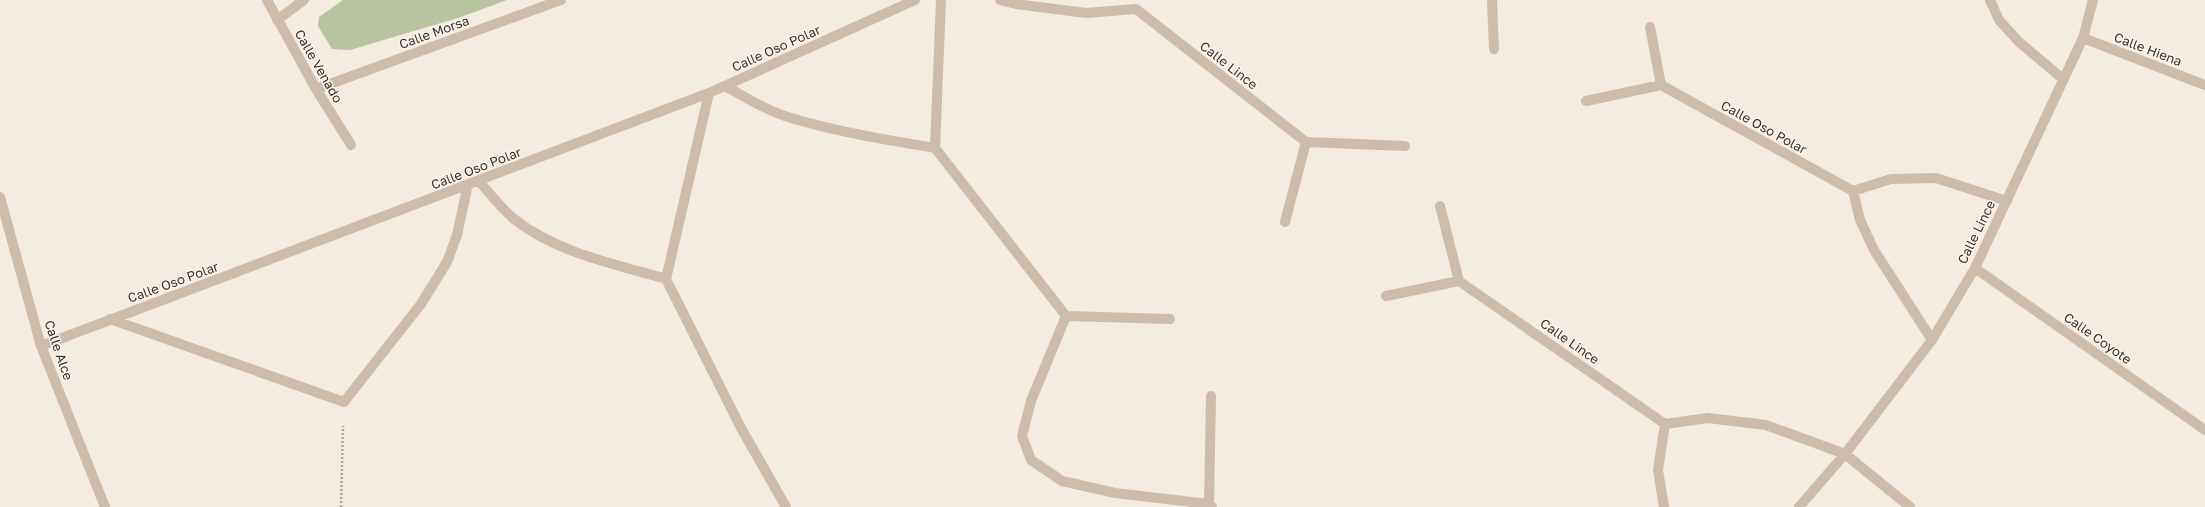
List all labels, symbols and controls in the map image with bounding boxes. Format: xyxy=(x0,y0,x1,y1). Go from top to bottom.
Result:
street label: Calle Morsa xyxy=(397,12,471,52)
street label: Calle Oso Polar xyxy=(729,21,823,75)
street label: Calle Venado xyxy=(292,27,346,106)
street label: Calle Hiena xyxy=(2112,29,2184,69)
street label: Calle Lince xyxy=(1197,38,1261,92)
street label: Calle Oso Polar xyxy=(1718,97,1810,157)
street label: Calle Oso Polar xyxy=(429,143,523,193)
street label: Calle Lince xyxy=(1954,198,1998,266)
street label: Calle Oso Polar xyxy=(125,258,221,306)
street label: Calle Coyote xyxy=(2061,309,2135,367)
street label: Calle Lince xyxy=(1537,315,1603,367)
street label: Calle Alce xyxy=(41,318,77,382)

